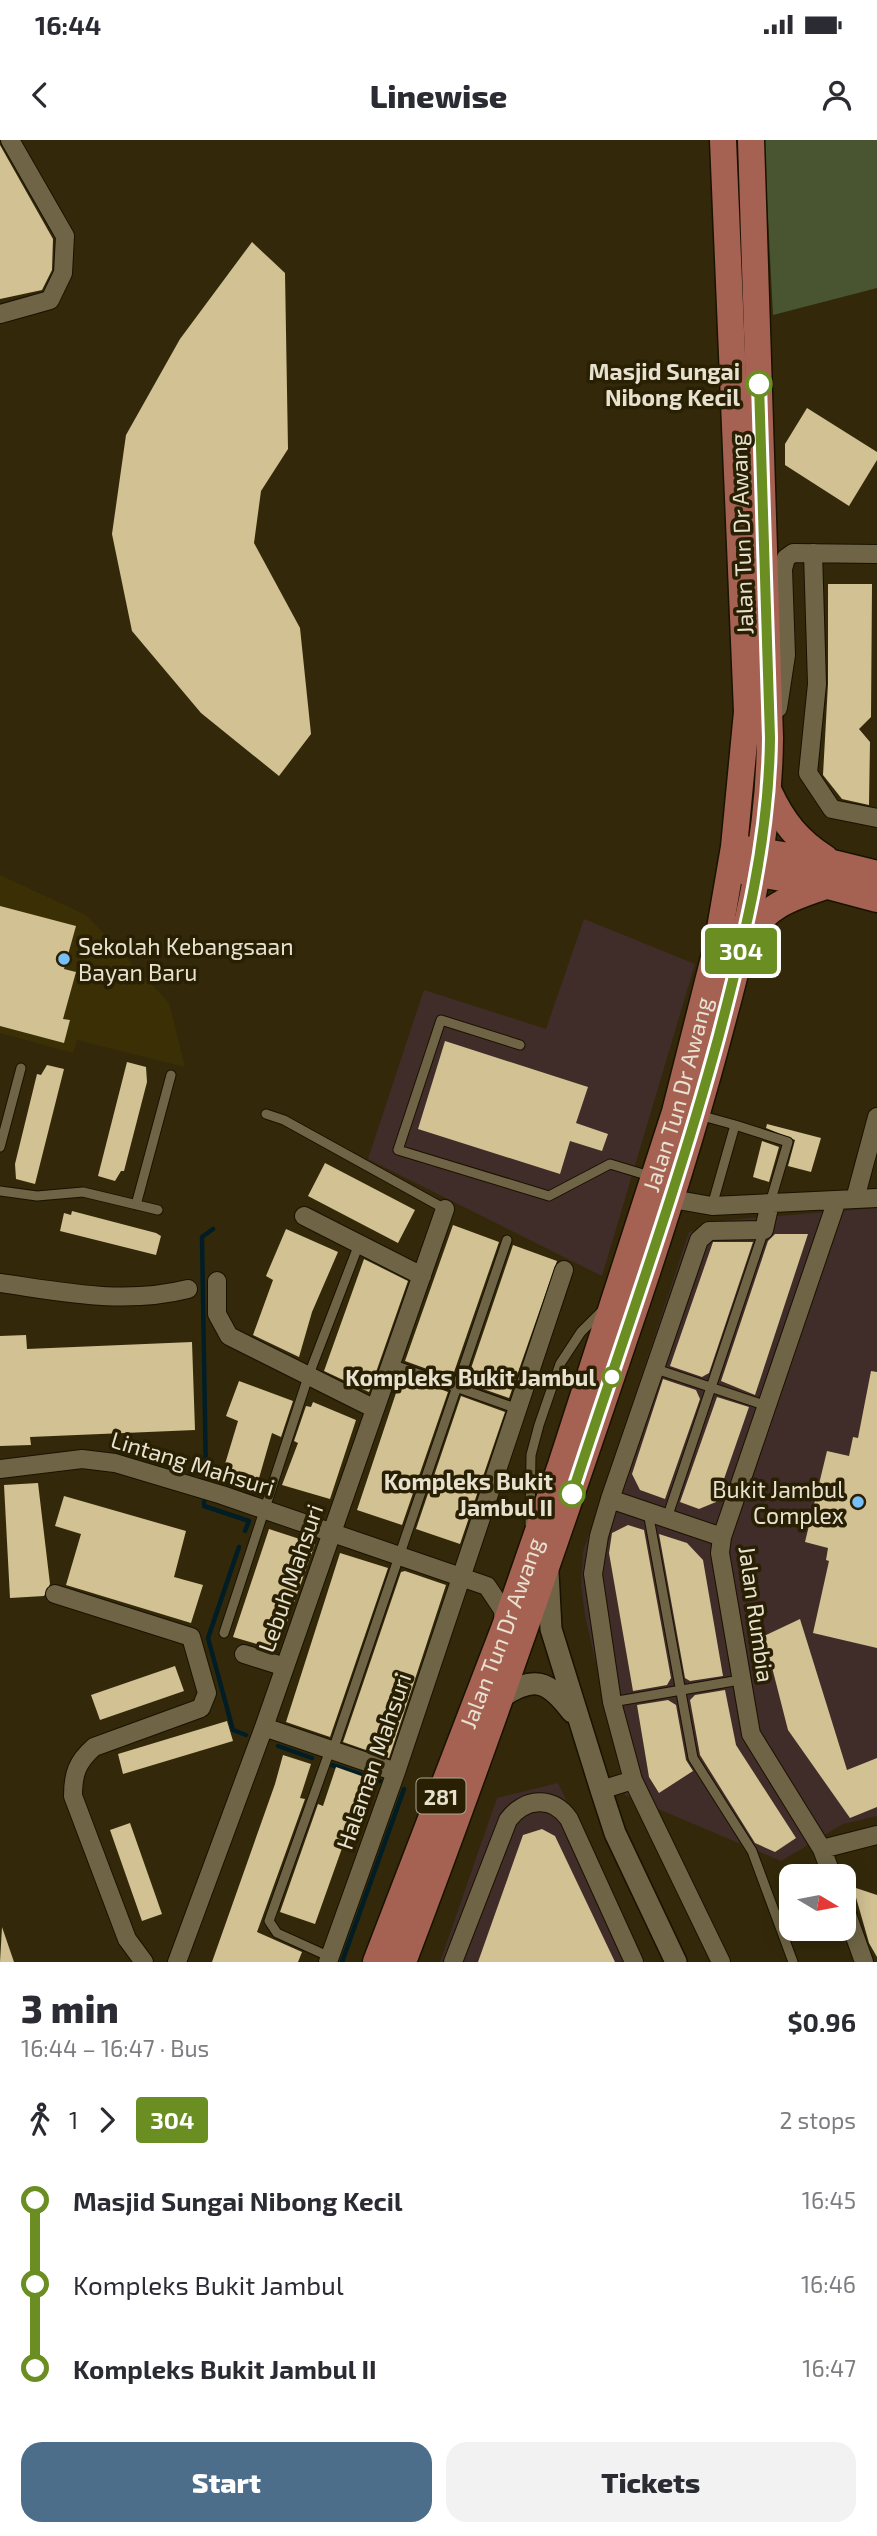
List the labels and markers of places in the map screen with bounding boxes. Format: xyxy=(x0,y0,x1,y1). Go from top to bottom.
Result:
place label: Masjid Sungai Nibong Kecil xyxy=(589,357,740,411)
marker: Masjid Sungai Nibong Kecil xyxy=(746,371,772,397)
place label: Sekolah Kebangsaan Bayan Baru xyxy=(78,932,294,986)
marker: Sekolah Kebangsaan Bayan Baru xyxy=(56,951,72,967)
place label: Kompleks Bukit Jambul xyxy=(345,1363,596,1391)
marker: Kompleks Bukit Jambul xyxy=(602,1367,622,1387)
place label: Kompleks Bukit Jambul II xyxy=(384,1467,553,1521)
place label: Bukit Jambul Complex xyxy=(712,1475,844,1529)
marker: Kompleks Bukit Jambul II xyxy=(559,1481,585,1507)
marker: Bukit Jambul Complex xyxy=(850,1494,866,1510)

